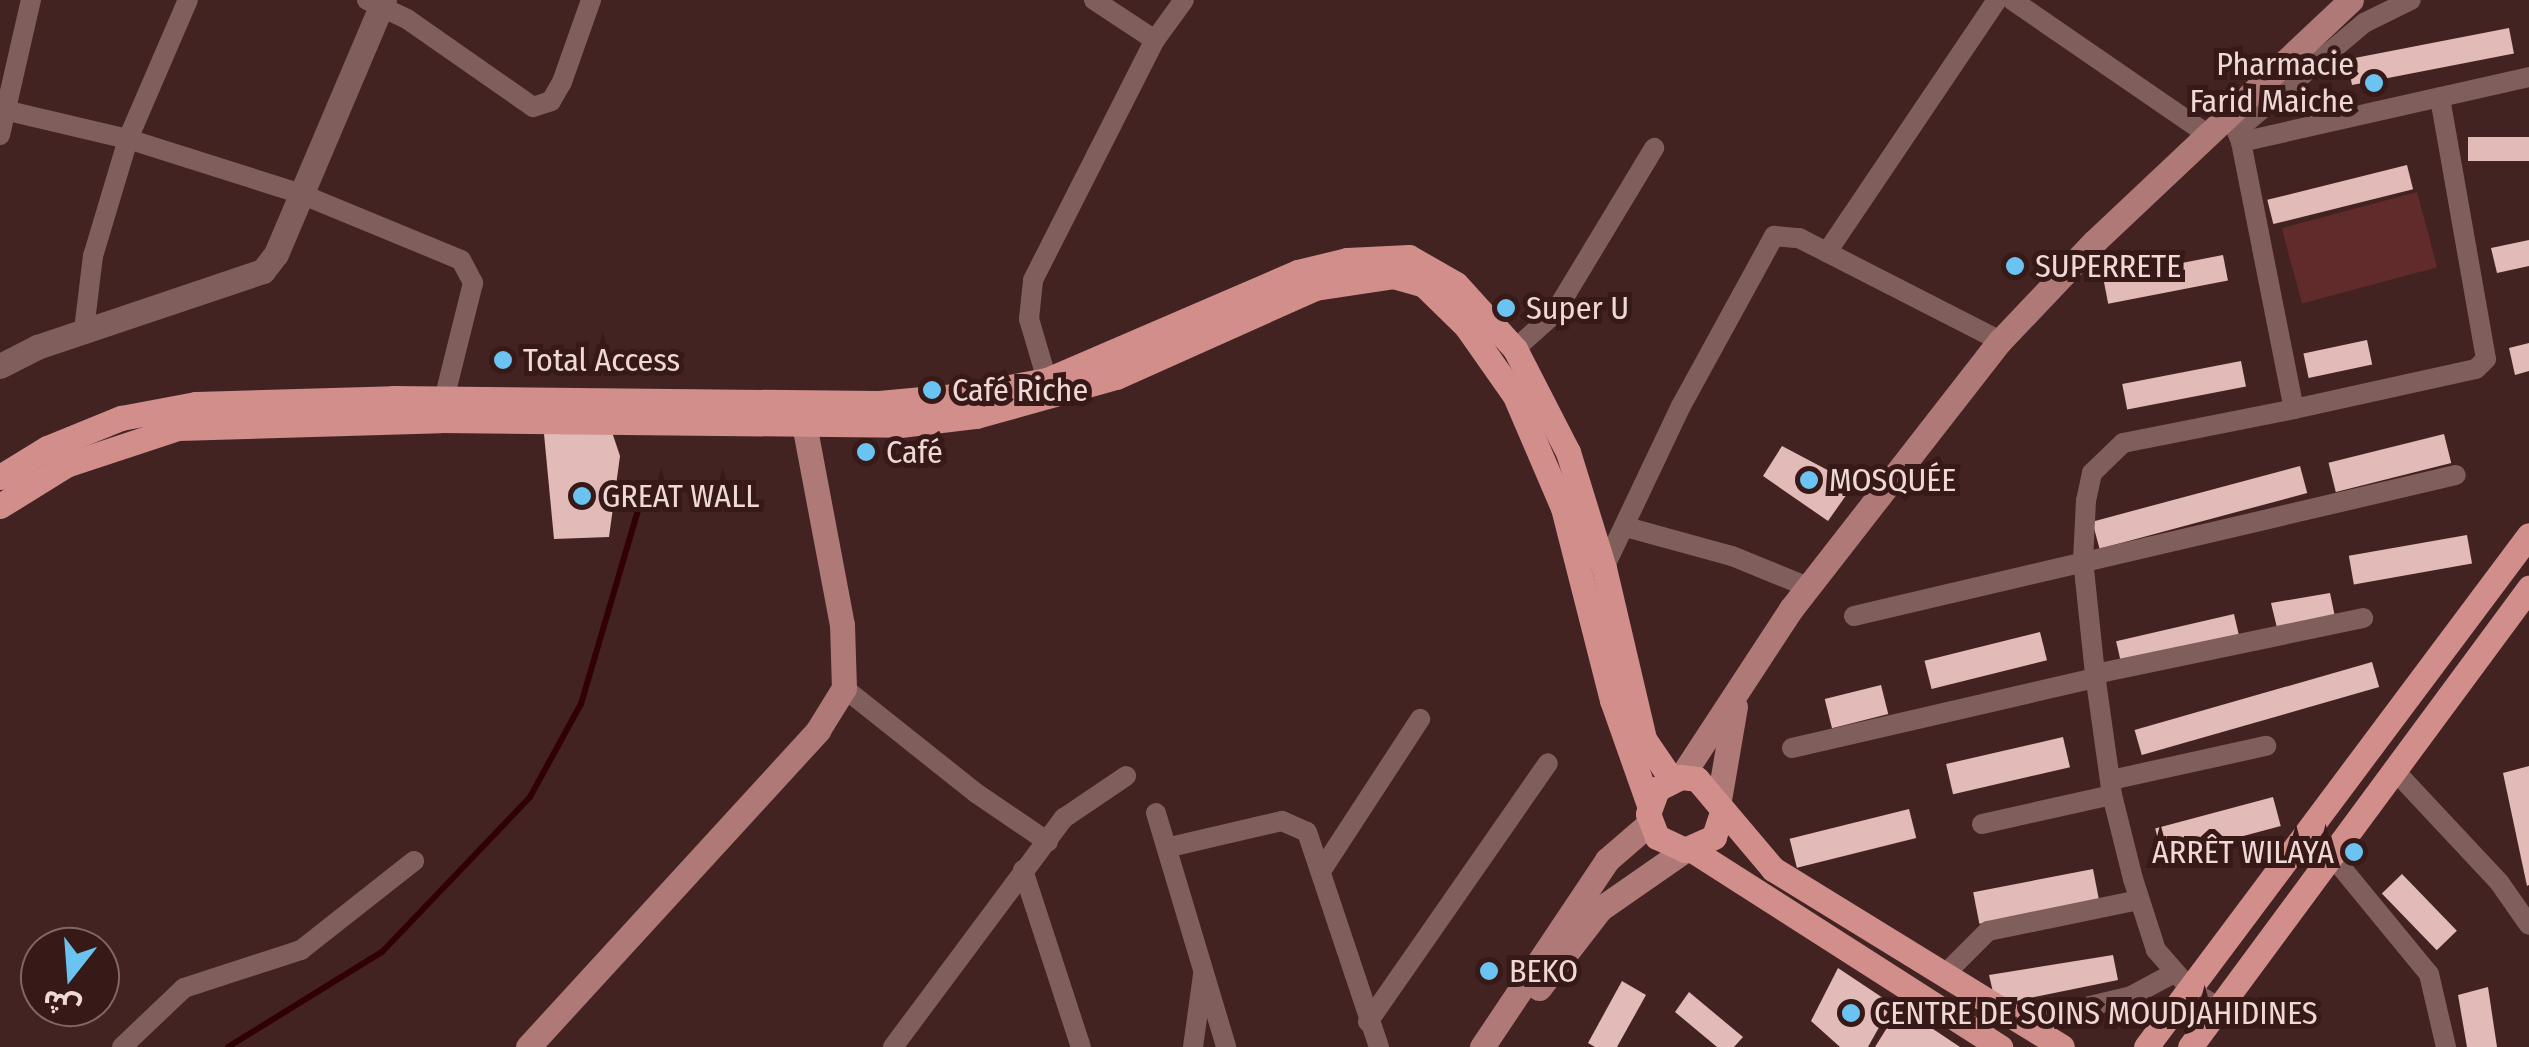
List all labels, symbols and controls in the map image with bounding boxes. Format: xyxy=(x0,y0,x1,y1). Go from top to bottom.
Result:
place label: Pharmacie Farid Maiche xyxy=(2189,46,2354,121)
marker: Pharmacie Farid Maiche xyxy=(2363,72,2385,94)
place label: SUPERRETE xyxy=(2035,247,2181,285)
marker: SUPERRETE xyxy=(2004,255,2026,277)
place label: Super U xyxy=(1526,289,1629,327)
marker: Super U xyxy=(1495,297,1517,319)
place label: Total Access xyxy=(523,341,680,379)
marker: Total Access xyxy=(492,349,514,371)
place label: Café Riche xyxy=(952,371,1088,409)
marker: Café Riche xyxy=(921,379,943,401)
place label: Café xyxy=(886,433,943,471)
marker: Café xyxy=(855,441,877,463)
place label: MOSQUÉE xyxy=(1829,461,1956,499)
marker: MOSQUÉE xyxy=(1798,469,1820,491)
place label: GREAT WALL xyxy=(602,477,760,515)
marker: GREAT WALL xyxy=(571,485,593,507)
place label: ARRÊT WILAYA xyxy=(2152,833,2334,871)
marker: ARRÊT WILAYA xyxy=(2343,841,2365,863)
north arrow xyxy=(20,927,120,1027)
place label: BEKO xyxy=(1509,952,1578,990)
marker: BEKO xyxy=(1478,960,1500,982)
text: ش xyxy=(38,983,85,1026)
place label: CENTRE DE SOINS MOUDJAHIDINES xyxy=(1874,994,2318,1032)
marker: CENTRE DE SOINS MOUDJAHIDINES xyxy=(1838,1000,1864,1026)

